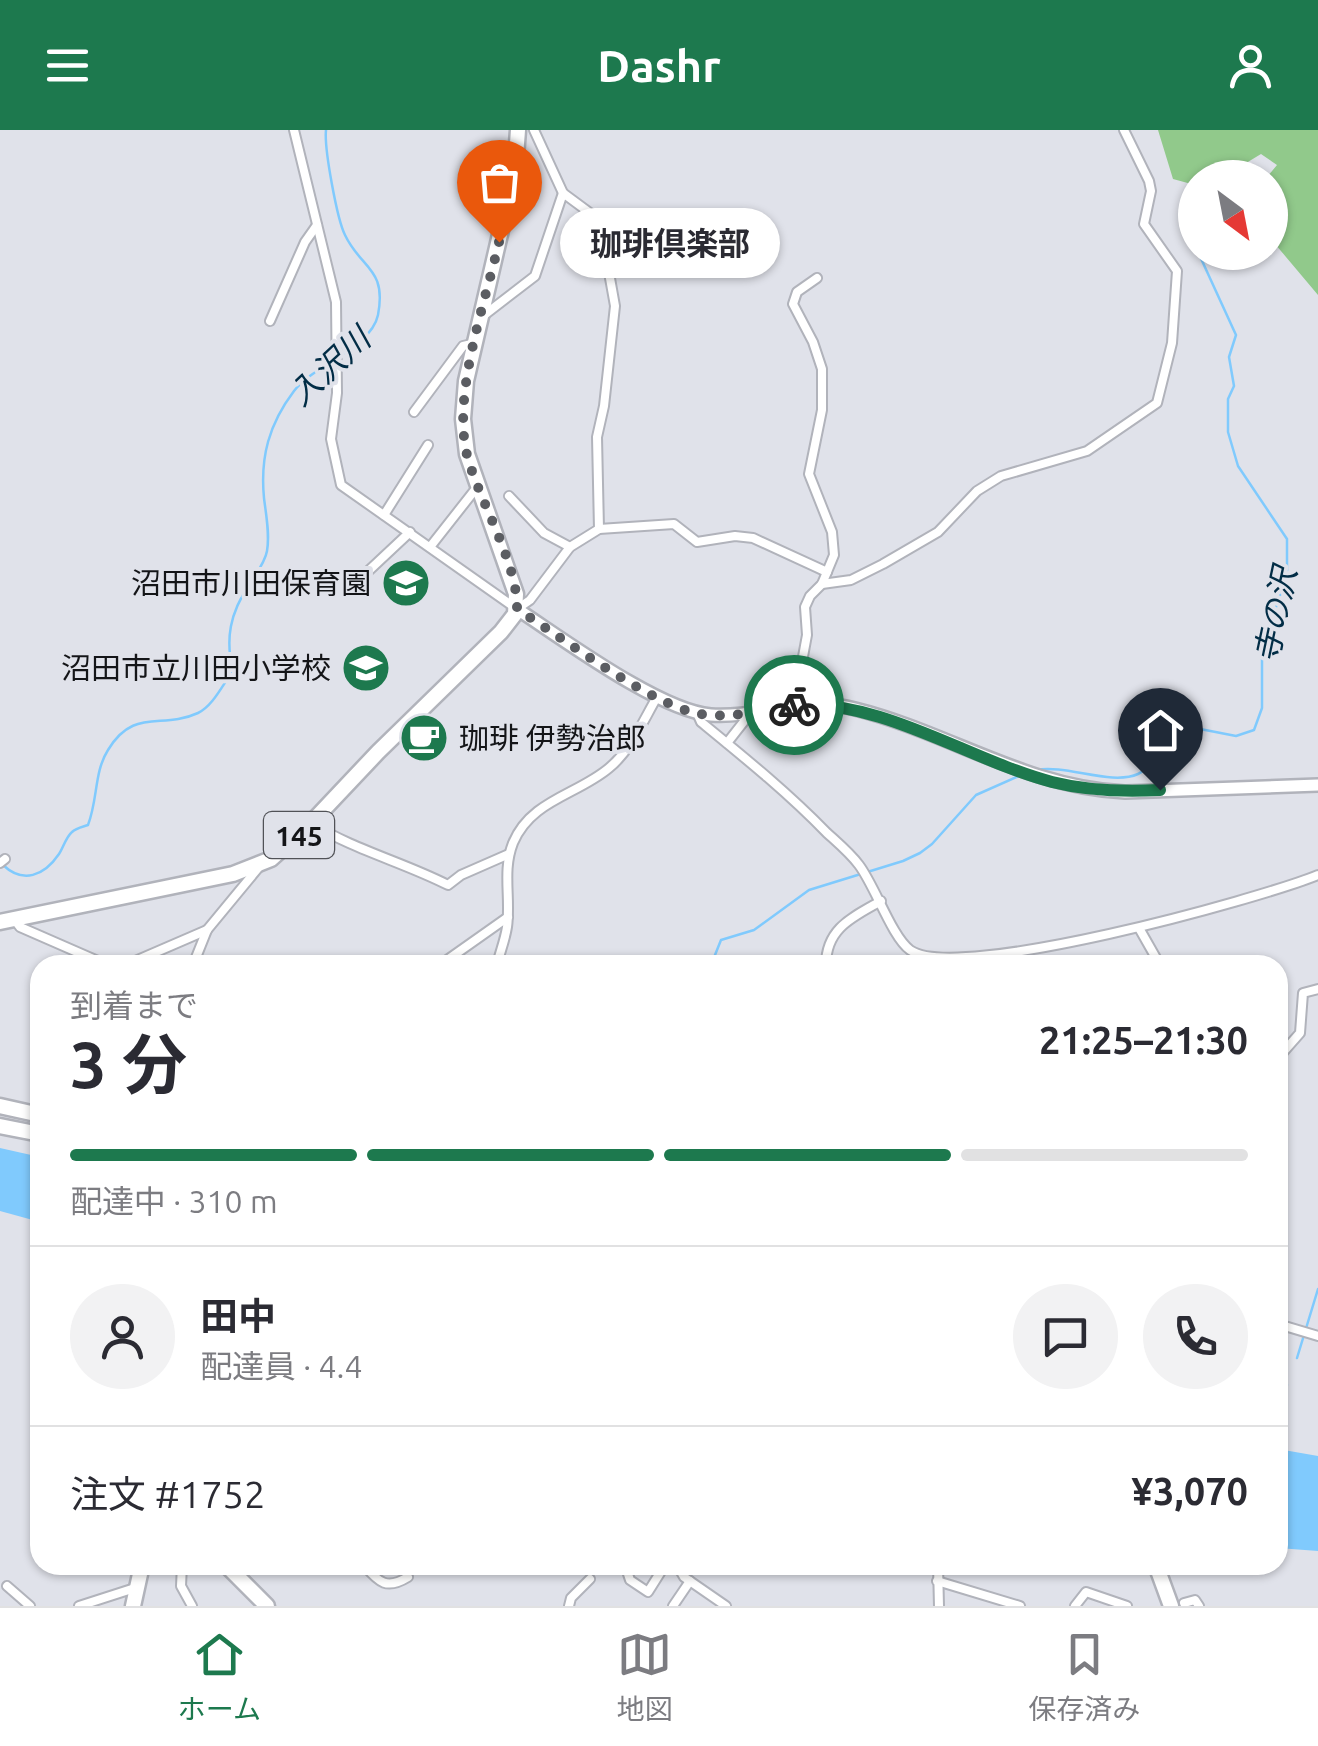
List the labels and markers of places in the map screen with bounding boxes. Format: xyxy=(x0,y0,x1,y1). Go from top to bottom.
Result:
pin xyxy=(457,140,542,243)
callout: 珈琲倶楽部 xyxy=(559,207,779,277)
school or university icon: 沼田市川田保育園 xyxy=(380,557,432,609)
place label: 沼田市川田保育園 xyxy=(131,566,371,600)
school or university icon: 沼田市立川田小学校 xyxy=(340,642,392,694)
place label: 沼田市立川田小学校 xyxy=(61,651,331,685)
pin xyxy=(1118,688,1203,791)
cafe icon: 珈琲 伊勢治郎 xyxy=(398,712,450,764)
place label: 珈琲 伊勢治郎 xyxy=(459,721,646,755)

